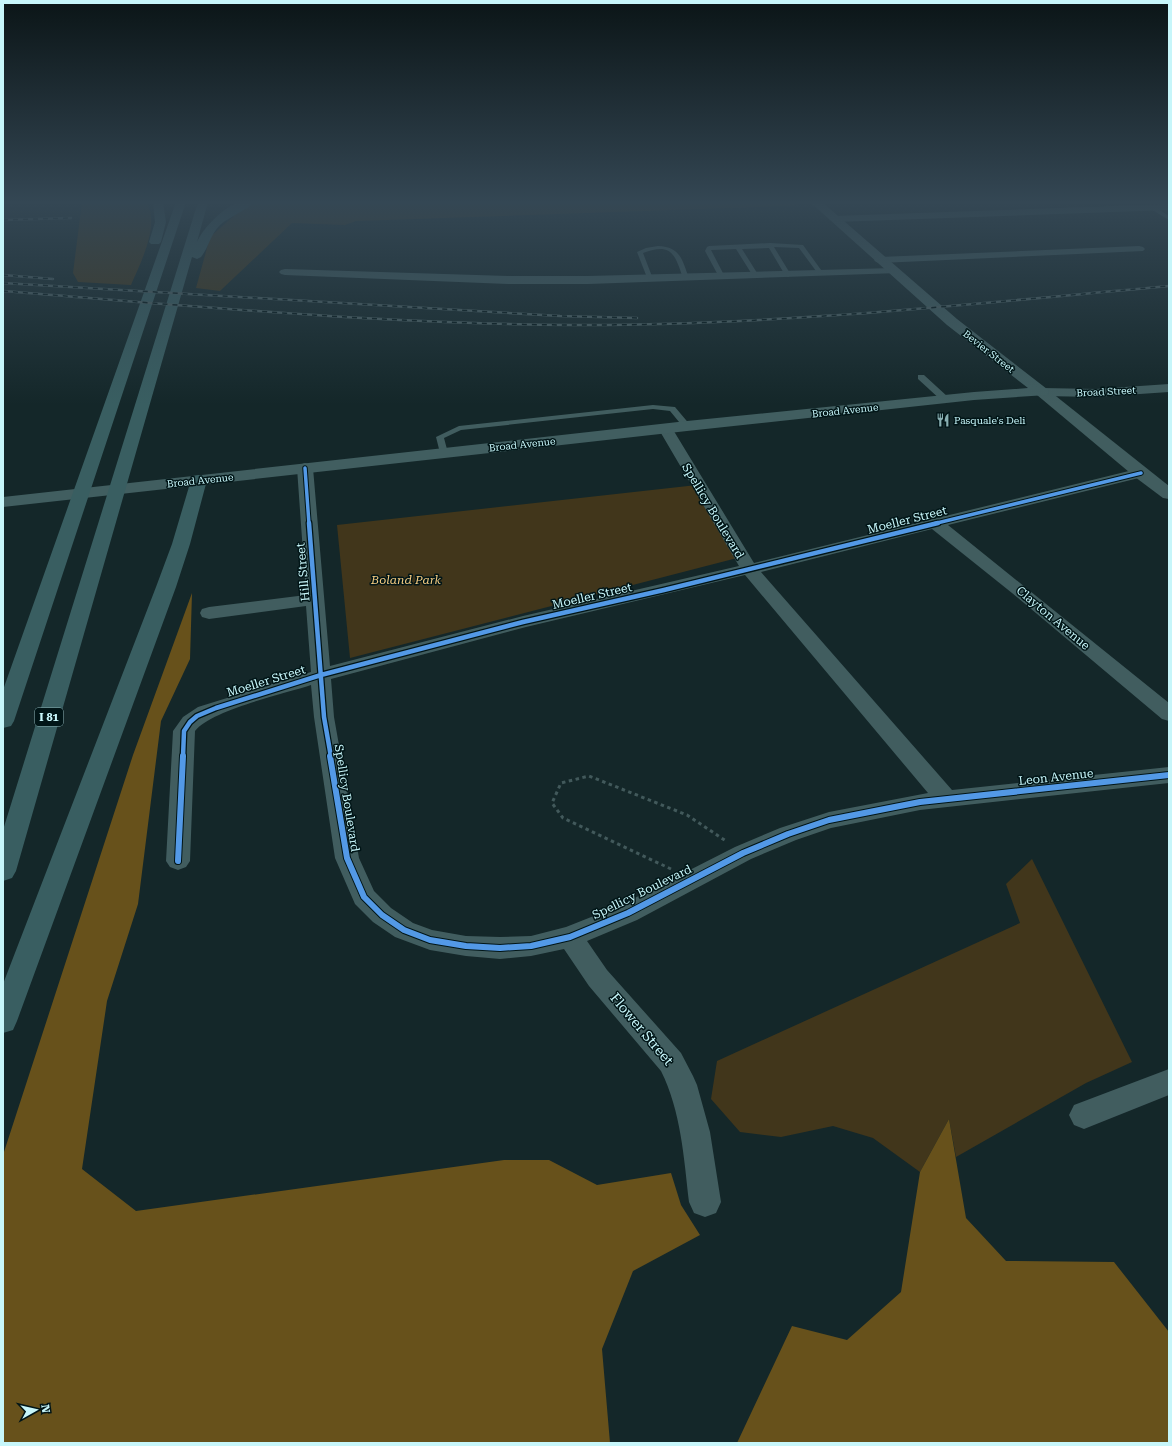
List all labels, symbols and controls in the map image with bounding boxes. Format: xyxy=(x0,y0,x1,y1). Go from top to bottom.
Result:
street label: Bevier Street xyxy=(961,328,1017,375)
street label: Broad Street xyxy=(1076,384,1136,399)
street label: Broad Avenue xyxy=(811,401,879,419)
restaurant icon: Pasquale's Deli xyxy=(935,412,951,428)
place label: Pasquale's Deli xyxy=(954,415,1025,426)
street label: Broad Avenue xyxy=(488,435,556,453)
street label: Spellicy Boulevard xyxy=(679,461,747,561)
street label: Broad Avenue xyxy=(166,471,234,489)
street label: Moeller Street xyxy=(866,503,949,537)
street label: Hill Street xyxy=(293,542,313,602)
park label: Boland Park xyxy=(370,573,441,587)
street label: Moeller Street xyxy=(551,580,634,612)
street label: Clayton Avenue xyxy=(1013,583,1093,653)
street label: Moeller Street xyxy=(225,662,308,700)
road number: I 81 xyxy=(35,708,63,726)
street label: Spellicy Boulevard xyxy=(332,743,362,853)
street label: Leon Avenue xyxy=(1018,766,1095,788)
street label: Spellicy Boulevard xyxy=(590,862,694,922)
street label: Flower Street xyxy=(607,990,677,1068)
north arrow xyxy=(16,1390,56,1430)
text: N xyxy=(38,1404,53,1414)

